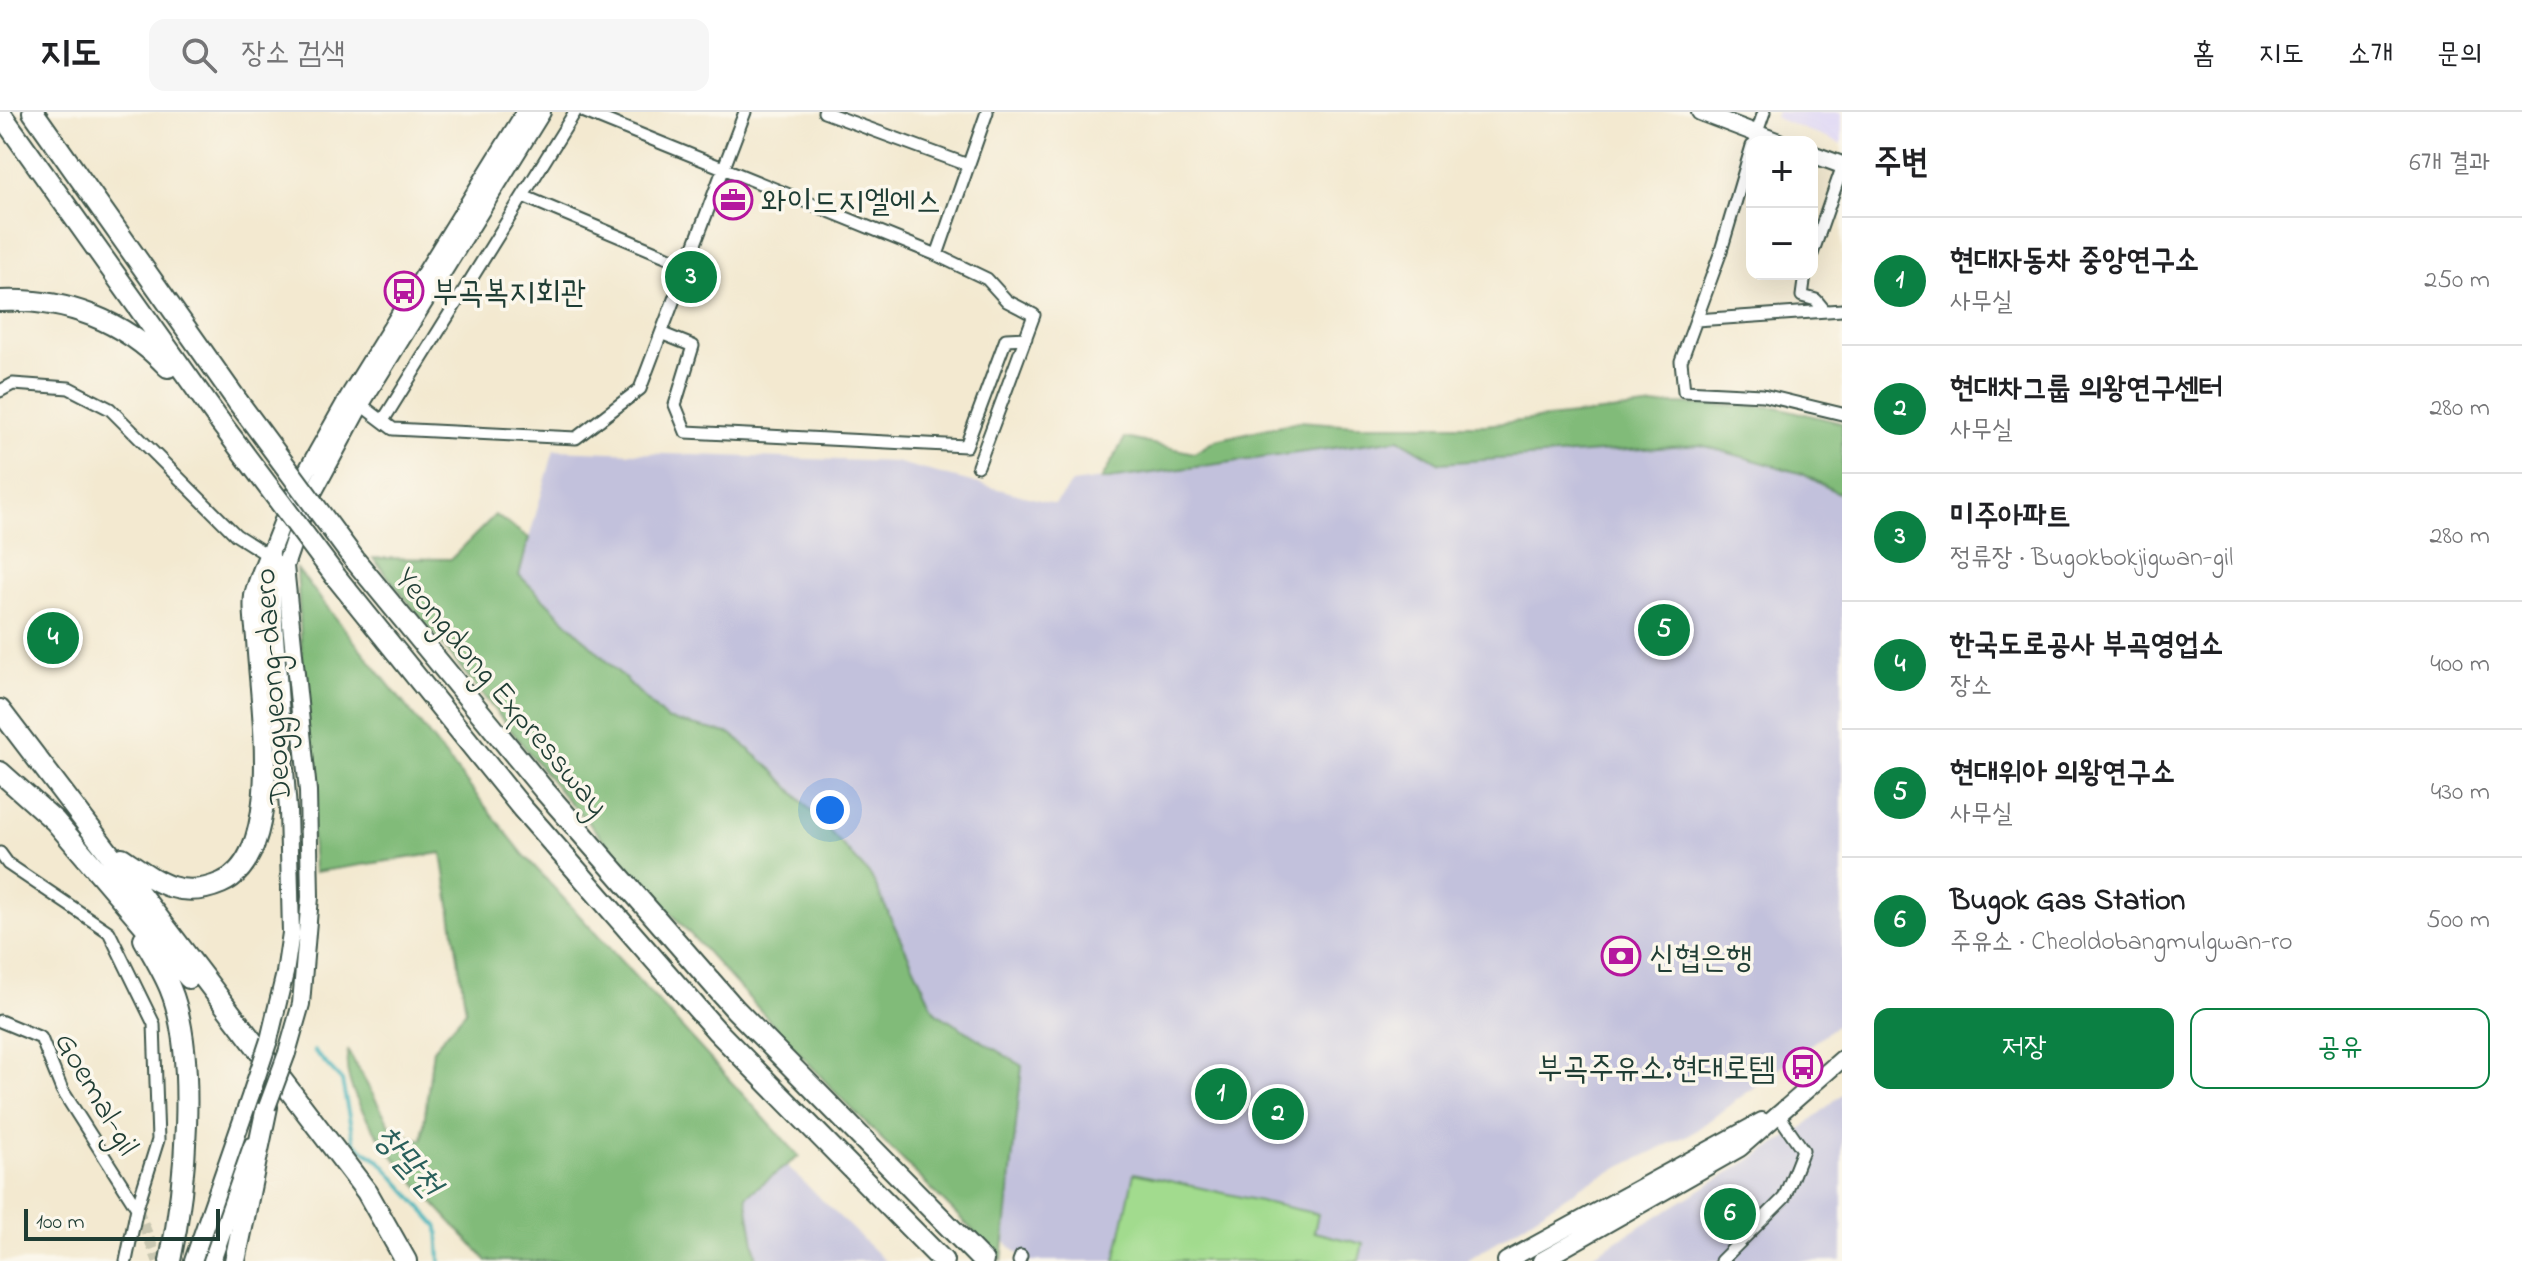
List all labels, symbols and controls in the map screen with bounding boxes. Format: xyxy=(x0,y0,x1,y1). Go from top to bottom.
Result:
search box xyxy=(149,19,709,91)
text: 지도 xyxy=(40,27,101,83)
icon: search xyxy=(177,33,221,77)
text: 장소 검색 xyxy=(241,33,345,77)
text: 홈 xyxy=(2192,35,2215,76)
text: 지도 xyxy=(2259,35,2304,76)
text: 소개 xyxy=(2348,35,2393,76)
text: 문의 xyxy=(2437,35,2482,76)
map controls xyxy=(1746,136,1818,280)
button: + xyxy=(1746,136,1818,208)
text: 주변 xyxy=(1874,139,1929,189)
text: 6개 결과 xyxy=(2409,145,2490,183)
office icon: 와이드지엘에스 xyxy=(712,179,754,221)
place label: 와이드지엘에스 xyxy=(761,180,941,227)
button: − xyxy=(1746,208,1818,280)
text: 현대자동차 중앙연구소 xyxy=(1950,240,2199,284)
pin: 3 xyxy=(665,247,717,307)
text: 1 xyxy=(1896,262,1904,300)
text: 250 m xyxy=(2424,262,2490,300)
bus stop icon: 부곡복지회관 xyxy=(383,270,425,312)
place label: 부곡복지회관 xyxy=(432,271,587,318)
text: 사무실 xyxy=(1950,284,2013,322)
text: 현대차그룹 의왕연구센터 xyxy=(1950,368,2223,412)
text: 2 xyxy=(1894,390,1906,428)
text: 280 m xyxy=(2429,390,2490,428)
text: 사무실 xyxy=(1950,412,2013,450)
text: 미주아파트 xyxy=(1950,496,2071,540)
text: 3 xyxy=(1895,518,1905,556)
text: 280 m xyxy=(2429,518,2490,556)
text: 정류장 · Bugokbokjigwan-gil xyxy=(1950,540,2233,578)
street label: Yeongdong Expressway xyxy=(382,558,619,828)
street label: Deogyeong-daero xyxy=(243,566,306,806)
pin: 5 xyxy=(1638,600,1690,660)
pin: 4 xyxy=(27,608,79,668)
text: 한국도로공사 부곡영업소 xyxy=(1950,624,2223,668)
text: 4 xyxy=(1895,646,1905,684)
text: 400 m xyxy=(2430,646,2490,684)
text: 장소 xyxy=(1950,668,1992,706)
text: 현대위아 의왕연구소 xyxy=(1950,752,2175,796)
text: 5 xyxy=(1893,774,1907,812)
text: 430 m xyxy=(2431,774,2490,812)
your location xyxy=(810,790,850,830)
text: 사무실 xyxy=(1950,796,2013,834)
text: Bugok Gas Station xyxy=(1950,880,2185,924)
text: 6 xyxy=(1894,902,1906,940)
text: 500 m xyxy=(2426,902,2490,940)
text: 주유소 · Cheoldobangmulgwan-ro xyxy=(1950,924,2293,962)
bank icon: 신협은행 xyxy=(1600,935,1642,977)
place label: 신협은행 xyxy=(1649,936,1752,983)
button: 저장 xyxy=(1874,1008,2174,1089)
button: 공유 xyxy=(2190,1008,2490,1089)
street label: Goemal-gil xyxy=(41,1024,149,1165)
bus stop icon: 부곡주유소.현대로템 xyxy=(1782,1046,1824,1088)
place label: 부곡주유소.현대로템 xyxy=(1537,1047,1775,1094)
pin: 1 xyxy=(1195,1064,1247,1124)
pin: 2 xyxy=(1252,1084,1304,1144)
water label: 창말천 xyxy=(360,1115,455,1213)
pin: 6 xyxy=(1704,1184,1756,1244)
scale bar xyxy=(24,1205,220,1241)
text: 100 m xyxy=(36,1207,85,1239)

